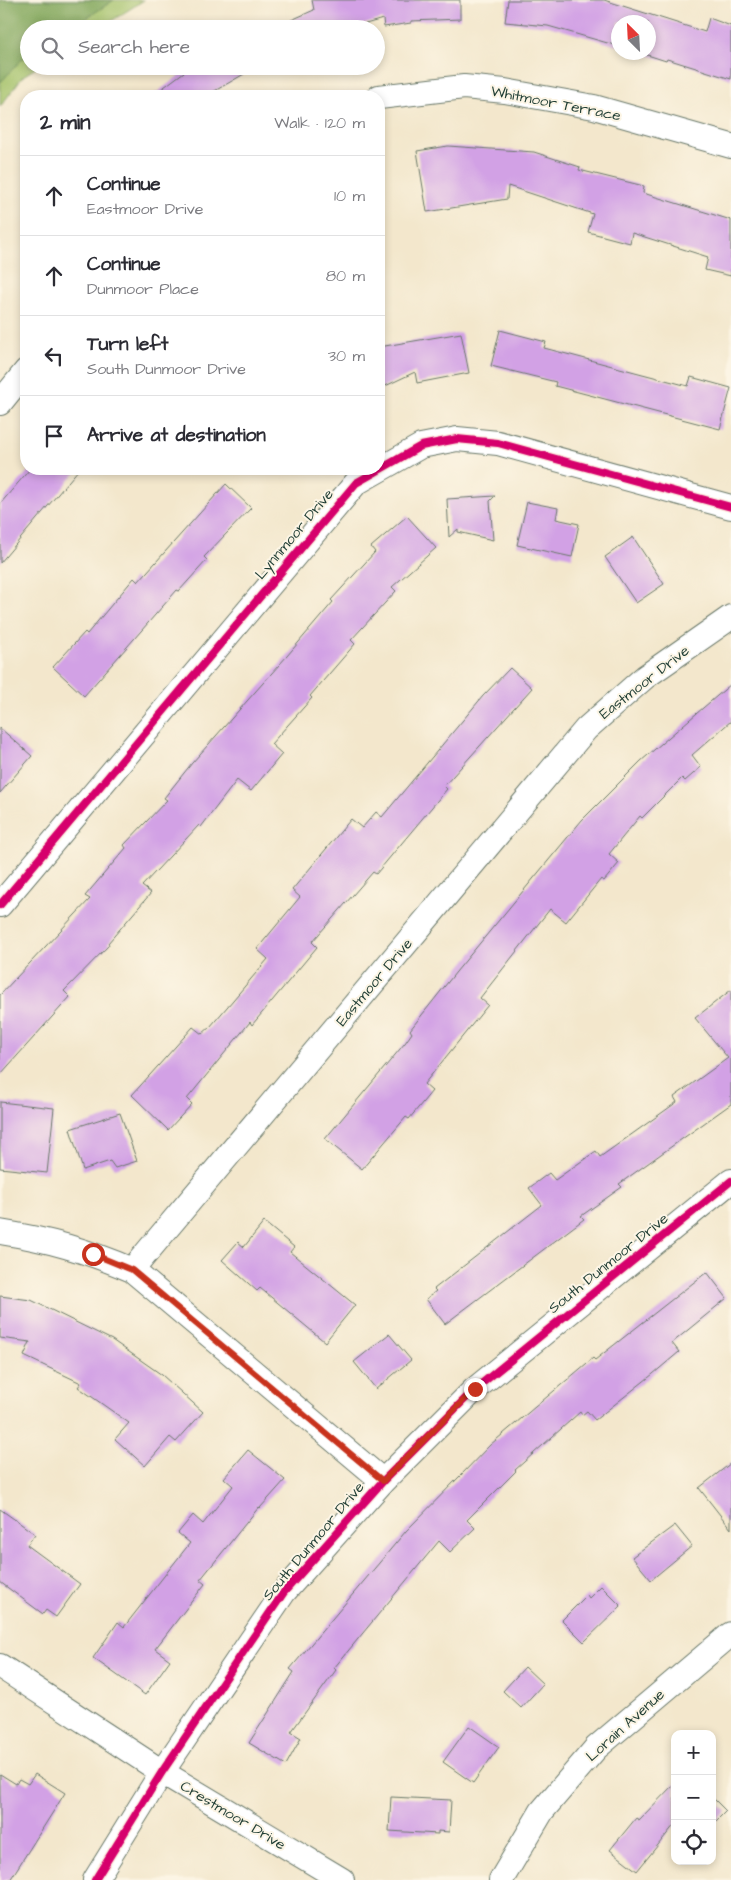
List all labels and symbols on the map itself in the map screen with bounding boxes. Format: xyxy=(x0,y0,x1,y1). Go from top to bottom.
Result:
north arrow xyxy=(611,15,656,60)
street label: Whitmoor Terrace xyxy=(489,81,623,126)
street label: Lynnmoor Drive xyxy=(250,484,339,585)
street label: Eastmoor Drive xyxy=(595,641,694,724)
street label: Eastmoor Drive xyxy=(331,934,417,1031)
street label: South Dunmoor Drive xyxy=(544,1208,673,1318)
route start xyxy=(82,1243,105,1266)
route end xyxy=(464,1378,487,1401)
street label: South Dunmoor Drive xyxy=(257,1477,369,1605)
street label: Lorain Avenue xyxy=(581,1684,669,1766)
street label: Crestmoor Drive xyxy=(176,1776,289,1855)

